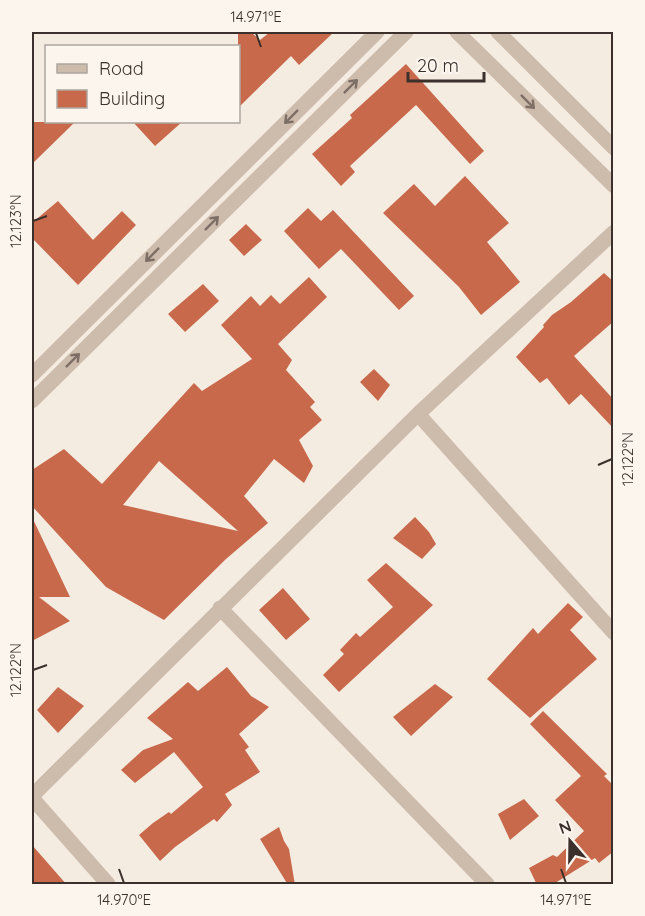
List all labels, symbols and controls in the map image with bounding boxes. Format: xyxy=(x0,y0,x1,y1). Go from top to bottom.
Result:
text: 14.971°E xyxy=(230,7,282,26)
legend xyxy=(45,45,240,123)
scale bar xyxy=(408,45,484,83)
text: 20 m xyxy=(417,54,459,77)
text: Road xyxy=(99,57,144,80)
one-way arrow xyxy=(343,79,358,94)
text: Building xyxy=(99,87,165,110)
one-way arrow xyxy=(521,95,536,109)
one-way arrow xyxy=(283,110,298,125)
text: 12.123°N xyxy=(6,194,25,248)
one-way arrow xyxy=(204,216,219,231)
one-way arrow xyxy=(145,247,160,262)
one-way arrow xyxy=(66,353,81,368)
text: 12.122°N xyxy=(618,432,637,486)
text: 12.122°N xyxy=(6,643,25,697)
north arrow xyxy=(540,811,600,871)
text: N xyxy=(556,815,574,838)
text: 14.970°E xyxy=(97,890,151,909)
text: 14.971°E xyxy=(540,890,592,909)

